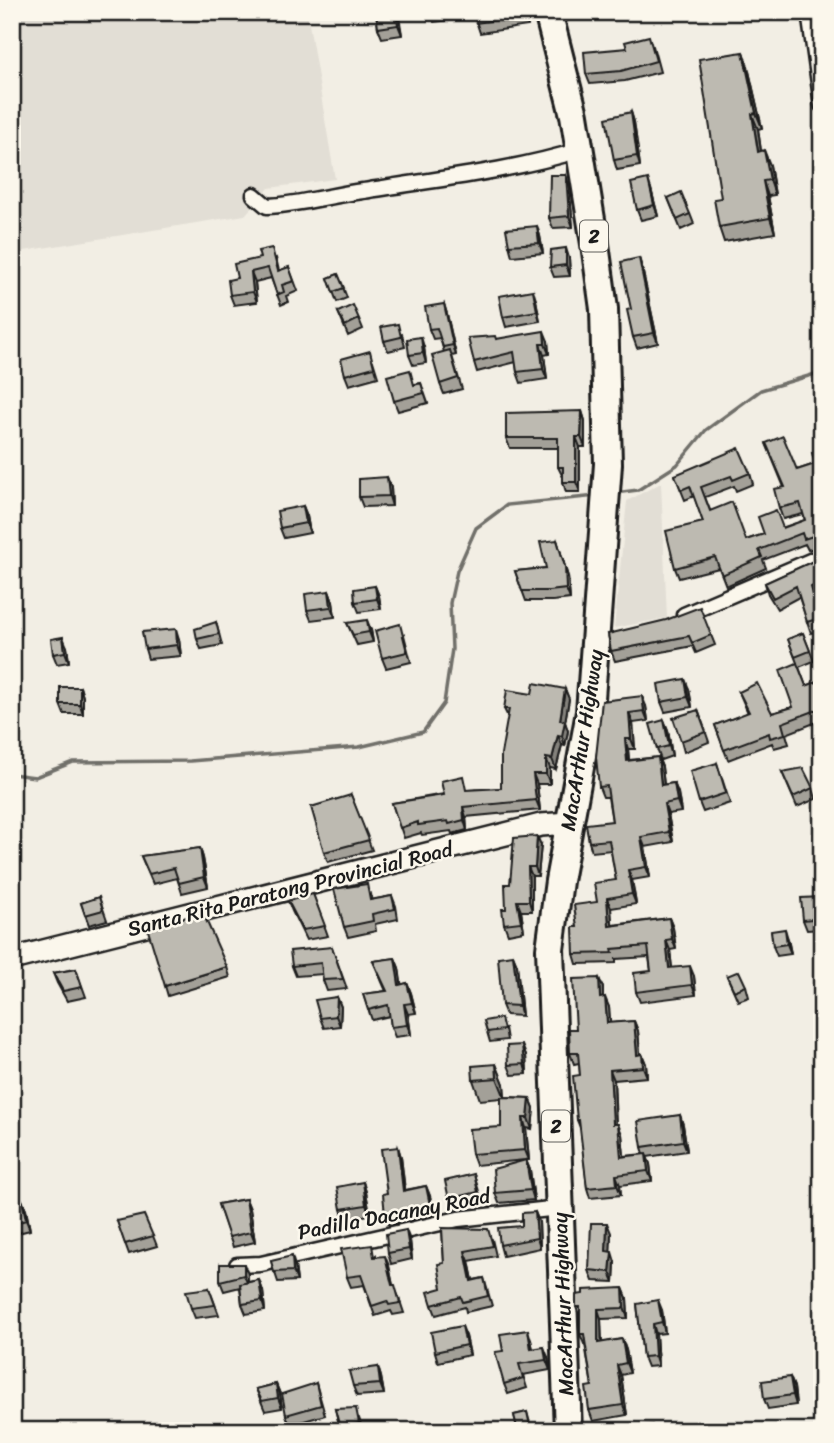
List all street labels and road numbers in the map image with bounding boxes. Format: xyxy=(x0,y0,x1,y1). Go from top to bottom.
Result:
road number: 2 xyxy=(580,220,608,252)
street label: MacArthur Highway xyxy=(549,646,615,834)
street label: Santa Rita Paratong Provincial Road xyxy=(123,830,459,948)
road number: 2 xyxy=(542,1110,570,1142)
street label: Padilla Dacanay Road xyxy=(294,1176,495,1251)
street label: MacArthur Highway xyxy=(541,1211,585,1396)

